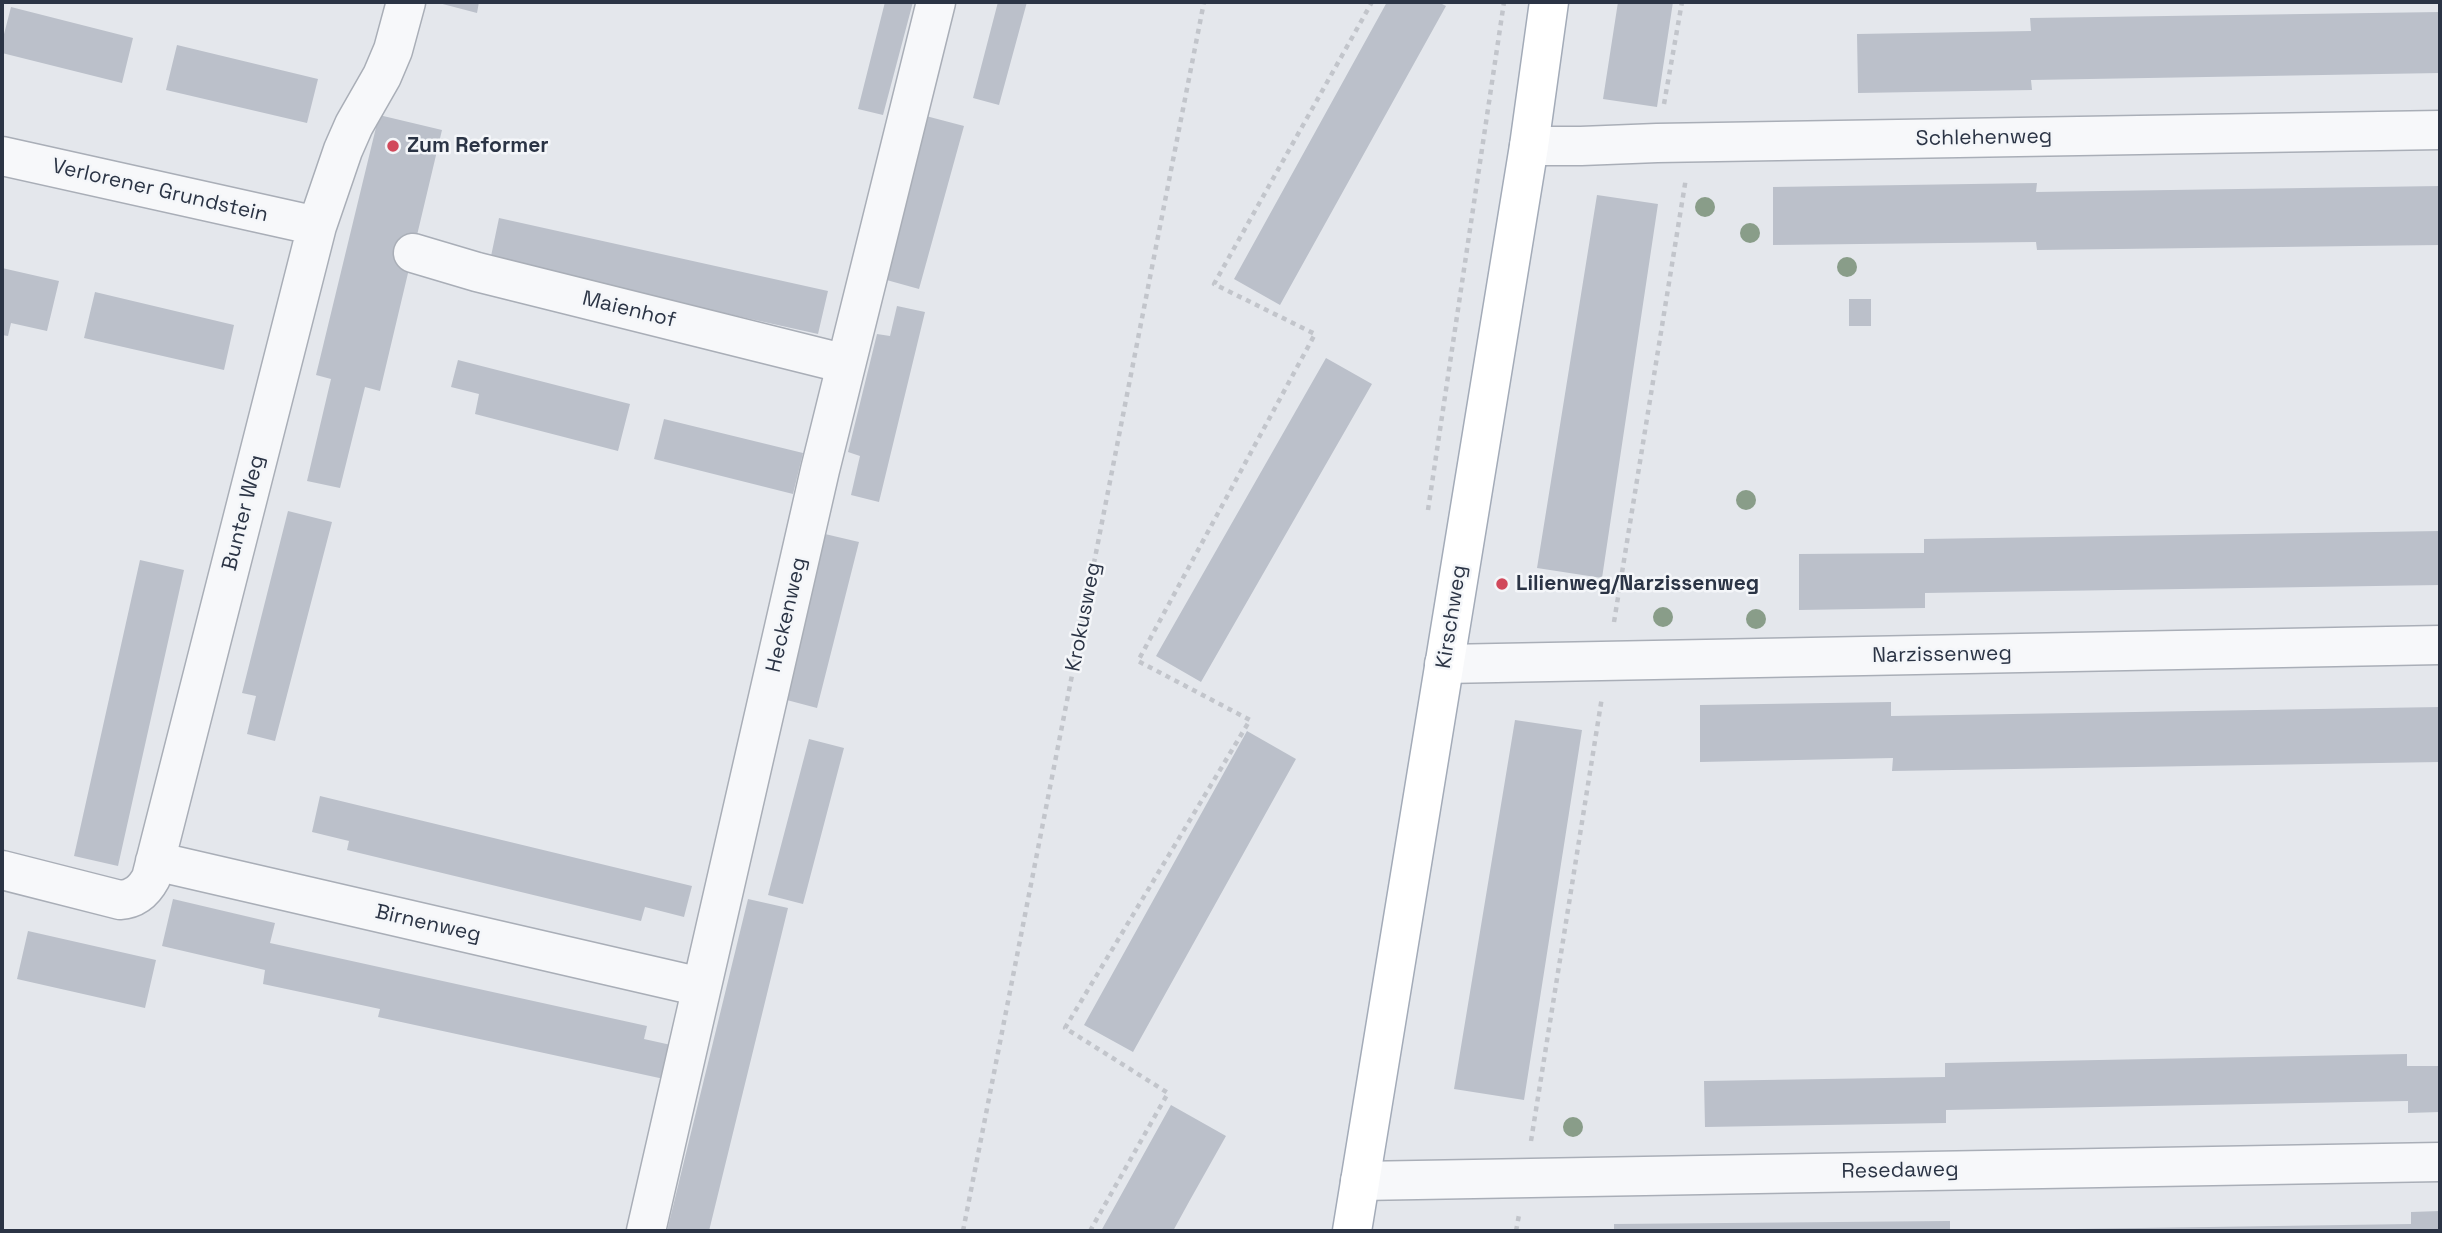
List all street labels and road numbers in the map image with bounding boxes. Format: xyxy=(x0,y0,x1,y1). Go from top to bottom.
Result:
street label: Schlehenweg xyxy=(1916,124,2052,152)
street label: Verlorener Grundstein xyxy=(50,154,270,228)
street label: Maienhof xyxy=(580,286,678,334)
street label: Bunter Weg xyxy=(217,453,271,573)
street label: Heckenweg xyxy=(762,555,812,675)
street label: Krokusweg xyxy=(1061,560,1107,674)
street label: Kirschweg xyxy=(1431,563,1473,671)
street label: Narzissenweg xyxy=(1872,641,2012,669)
street label: Birnenweg xyxy=(373,900,483,948)
street label: Resedaweg xyxy=(1841,1157,1959,1185)

